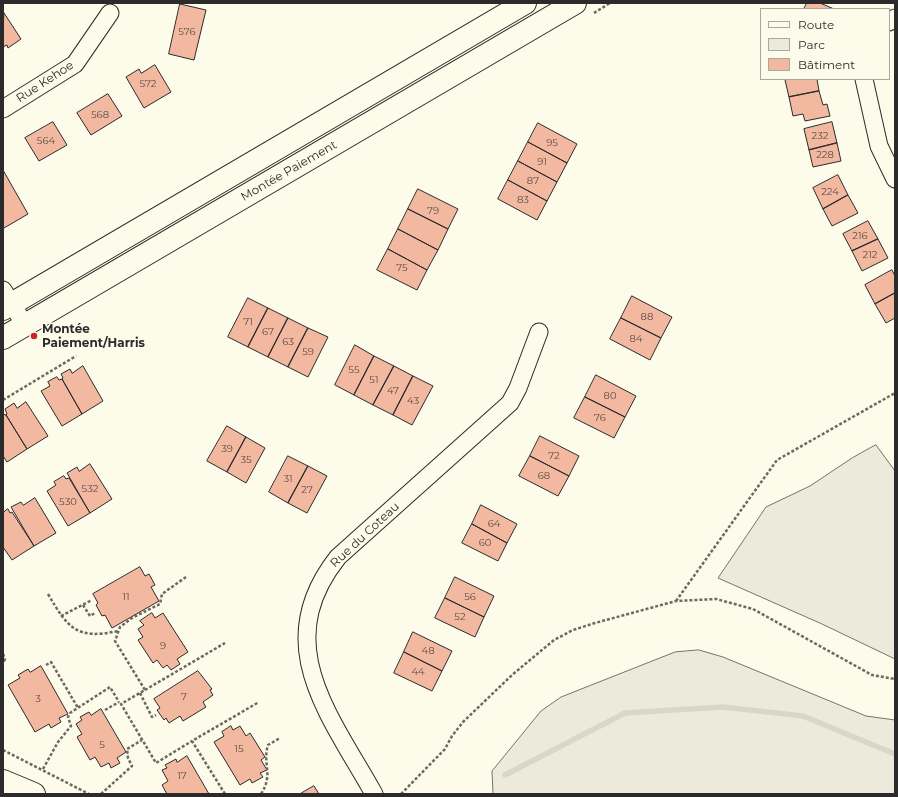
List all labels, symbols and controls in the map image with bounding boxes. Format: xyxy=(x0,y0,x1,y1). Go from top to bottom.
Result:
legend xyxy=(760,8,890,80)
text: Route xyxy=(798,17,834,32)
house number: 576 xyxy=(178,26,196,38)
text: Parc xyxy=(798,37,825,52)
text: Bâtiment xyxy=(798,57,855,72)
street label: Rue Kehoe xyxy=(14,58,76,106)
house number: 572 xyxy=(139,78,157,90)
house number: 568 xyxy=(91,109,109,121)
house number: 232 xyxy=(812,130,828,142)
house number: 564 xyxy=(37,135,55,147)
house number: 95 xyxy=(546,137,558,149)
street label: Montée Paiement xyxy=(238,138,340,204)
house number: 228 xyxy=(816,149,834,161)
house number: 91 xyxy=(537,156,547,168)
house number: 87 xyxy=(527,175,539,187)
house number: 224 xyxy=(821,186,839,198)
house number: 83 xyxy=(517,194,529,206)
house number: 79 xyxy=(427,205,439,217)
house number: 216 xyxy=(852,230,868,242)
house number: 212 xyxy=(863,249,877,261)
house number: 75 xyxy=(396,262,408,274)
house number: 88 xyxy=(641,311,653,323)
house number: 71 xyxy=(243,316,253,328)
place label: Montée Paiement/Harris xyxy=(42,322,145,350)
house number: 67 xyxy=(262,326,274,338)
marker: Montée Paiement/Harris xyxy=(29,331,39,341)
house number: 84 xyxy=(630,333,642,345)
house number: 63 xyxy=(282,336,294,348)
house number: 59 xyxy=(302,346,314,358)
house number: 55 xyxy=(348,364,360,376)
house number: 51 xyxy=(369,374,379,386)
house number: 47 xyxy=(387,385,399,397)
house number: 80 xyxy=(604,390,616,402)
house number: 43 xyxy=(407,395,419,407)
house number: 76 xyxy=(594,412,606,424)
house number: 39 xyxy=(221,443,233,455)
house number: 72 xyxy=(548,450,560,462)
house number: 35 xyxy=(240,454,252,466)
house number: 68 xyxy=(538,470,550,482)
house number: 31 xyxy=(283,473,293,485)
house number: 532 xyxy=(82,483,98,495)
house number: 27 xyxy=(301,484,313,496)
house number: 530 xyxy=(59,496,77,508)
street label: Rue du Coteau xyxy=(328,499,402,571)
house number: 64 xyxy=(488,518,500,530)
house number: 60 xyxy=(479,537,491,549)
house number: 11 xyxy=(122,591,130,603)
house number: 56 xyxy=(464,591,476,603)
house number: 52 xyxy=(454,611,466,623)
house number: 9 xyxy=(160,640,166,652)
house number: 48 xyxy=(421,645,435,657)
house number: 44 xyxy=(411,666,425,678)
house number: 7 xyxy=(181,691,187,703)
house number: 3 xyxy=(35,693,41,705)
house number: 5 xyxy=(99,739,105,751)
house number: 15 xyxy=(234,743,244,755)
house number: 17 xyxy=(177,770,187,782)

